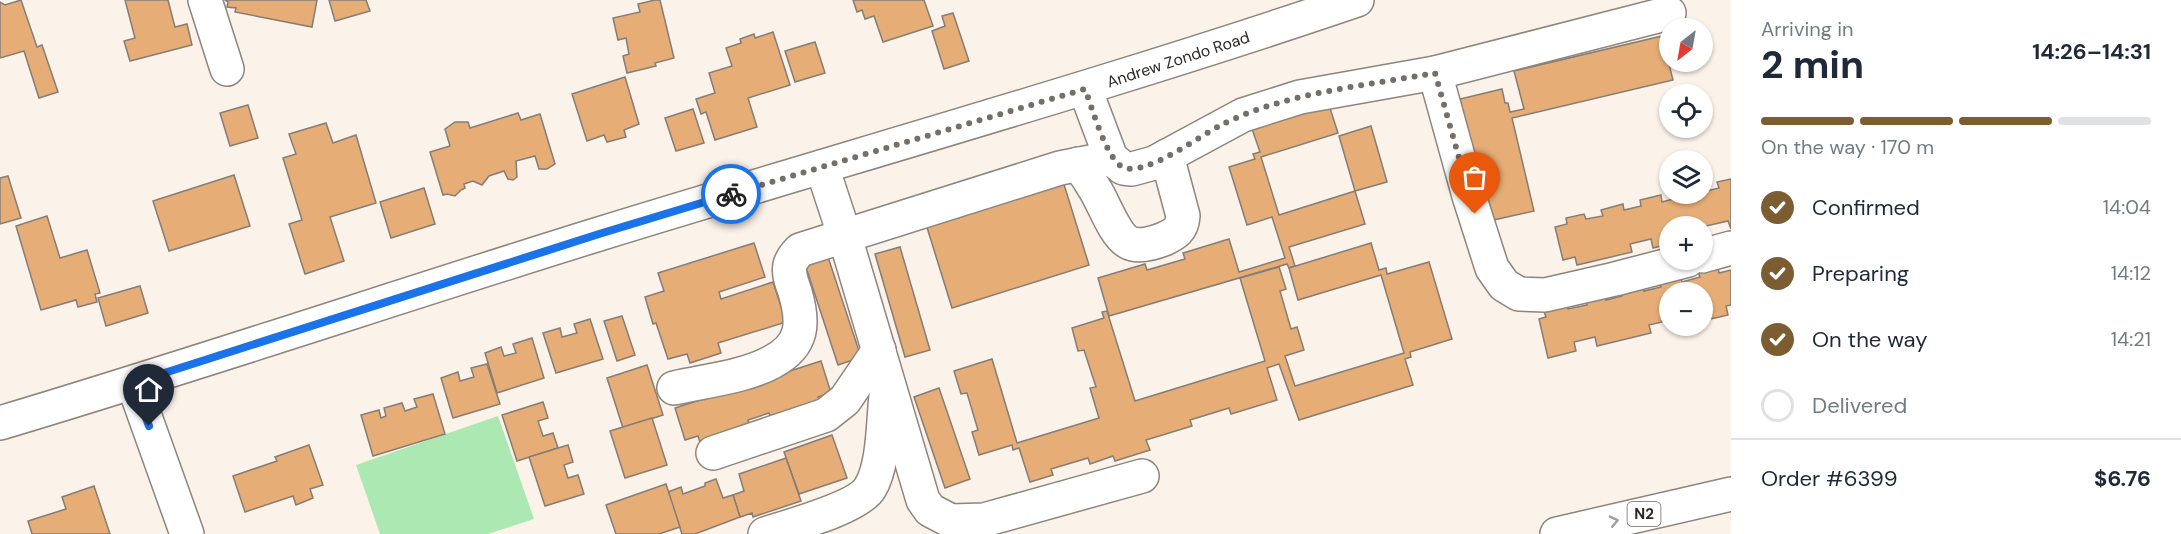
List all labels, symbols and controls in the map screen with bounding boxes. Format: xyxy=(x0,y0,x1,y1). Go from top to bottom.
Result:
text: Arriving in xyxy=(1761,16,1853,42)
north arrow xyxy=(1659,18,1713,72)
map controls xyxy=(1659,18,1713,336)
street label: Andrew Zondo Road xyxy=(1104,26,1252,92)
text: 14:26–14:31 xyxy=(2032,37,2151,66)
text: 2 min xyxy=(1761,39,1864,90)
button: locate xyxy=(1659,84,1713,138)
text: On the way · 170 m xyxy=(1761,134,1934,160)
button: layers xyxy=(1659,150,1713,204)
pin xyxy=(1449,152,1500,214)
icon: bag xyxy=(1458,161,1491,194)
courier xyxy=(701,164,761,224)
icon: bike xyxy=(715,178,748,211)
icon: check xyxy=(1761,191,1794,224)
text: Confirmed xyxy=(1812,193,1920,222)
text: 14:04 xyxy=(2103,194,2151,220)
button: + xyxy=(1659,216,1713,270)
icon: check xyxy=(1761,257,1794,290)
text: Preparing xyxy=(1812,259,1909,288)
text: 14:12 xyxy=(2111,260,2151,286)
button: − xyxy=(1659,282,1713,336)
icon: check xyxy=(1761,323,1794,356)
text: On the way xyxy=(1812,325,1927,354)
text: 14:21 xyxy=(2111,326,2151,352)
pin xyxy=(123,364,174,426)
icon: home xyxy=(132,373,165,406)
text: Delivered xyxy=(1812,391,1907,420)
text: Order #6399 xyxy=(1761,464,1898,493)
text: $6.76 xyxy=(2094,464,2151,493)
road number: N2 xyxy=(1628,502,1660,526)
one-way arrow xyxy=(1609,515,1619,528)

